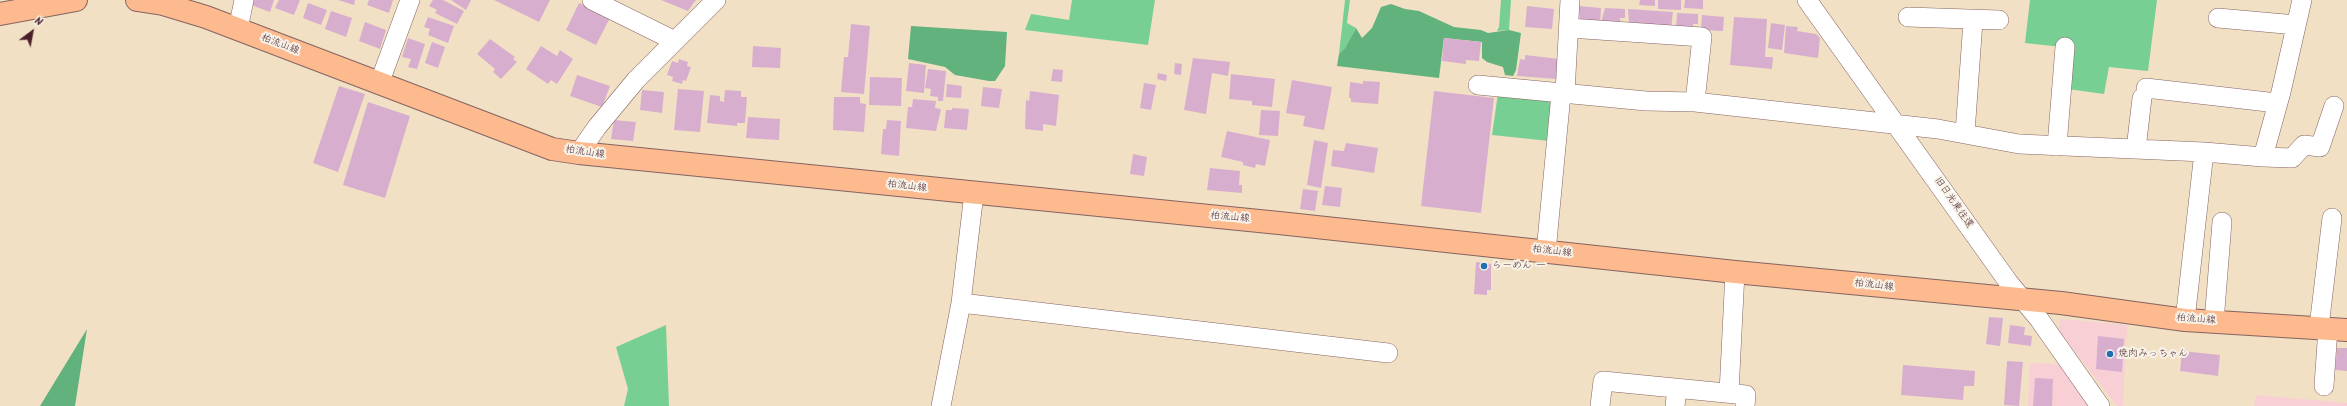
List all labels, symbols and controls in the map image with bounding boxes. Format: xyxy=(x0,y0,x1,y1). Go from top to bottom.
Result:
north arrow xyxy=(12,12,52,52)
text: N xyxy=(31,12,46,31)
street label: 柏流山線 xyxy=(259,32,301,58)
street label: 柏流山線 xyxy=(564,144,606,162)
street label: 旧日光東往還 xyxy=(1931,175,1975,231)
street label: 柏流山線 xyxy=(886,179,928,195)
street label: 柏流山線 xyxy=(1210,210,1250,226)
street label: 柏流山線 xyxy=(1531,244,1573,260)
place label: らーめん 一 xyxy=(1492,260,1546,272)
marker: らーめん 一 xyxy=(1479,261,1489,271)
street label: 柏流山線 xyxy=(1853,278,1895,294)
street label: 柏流山線 xyxy=(2176,313,2216,327)
place label: 焼肉みっちゃん xyxy=(2118,348,2188,360)
marker: 焼肉みっちゃん xyxy=(2105,349,2115,359)

